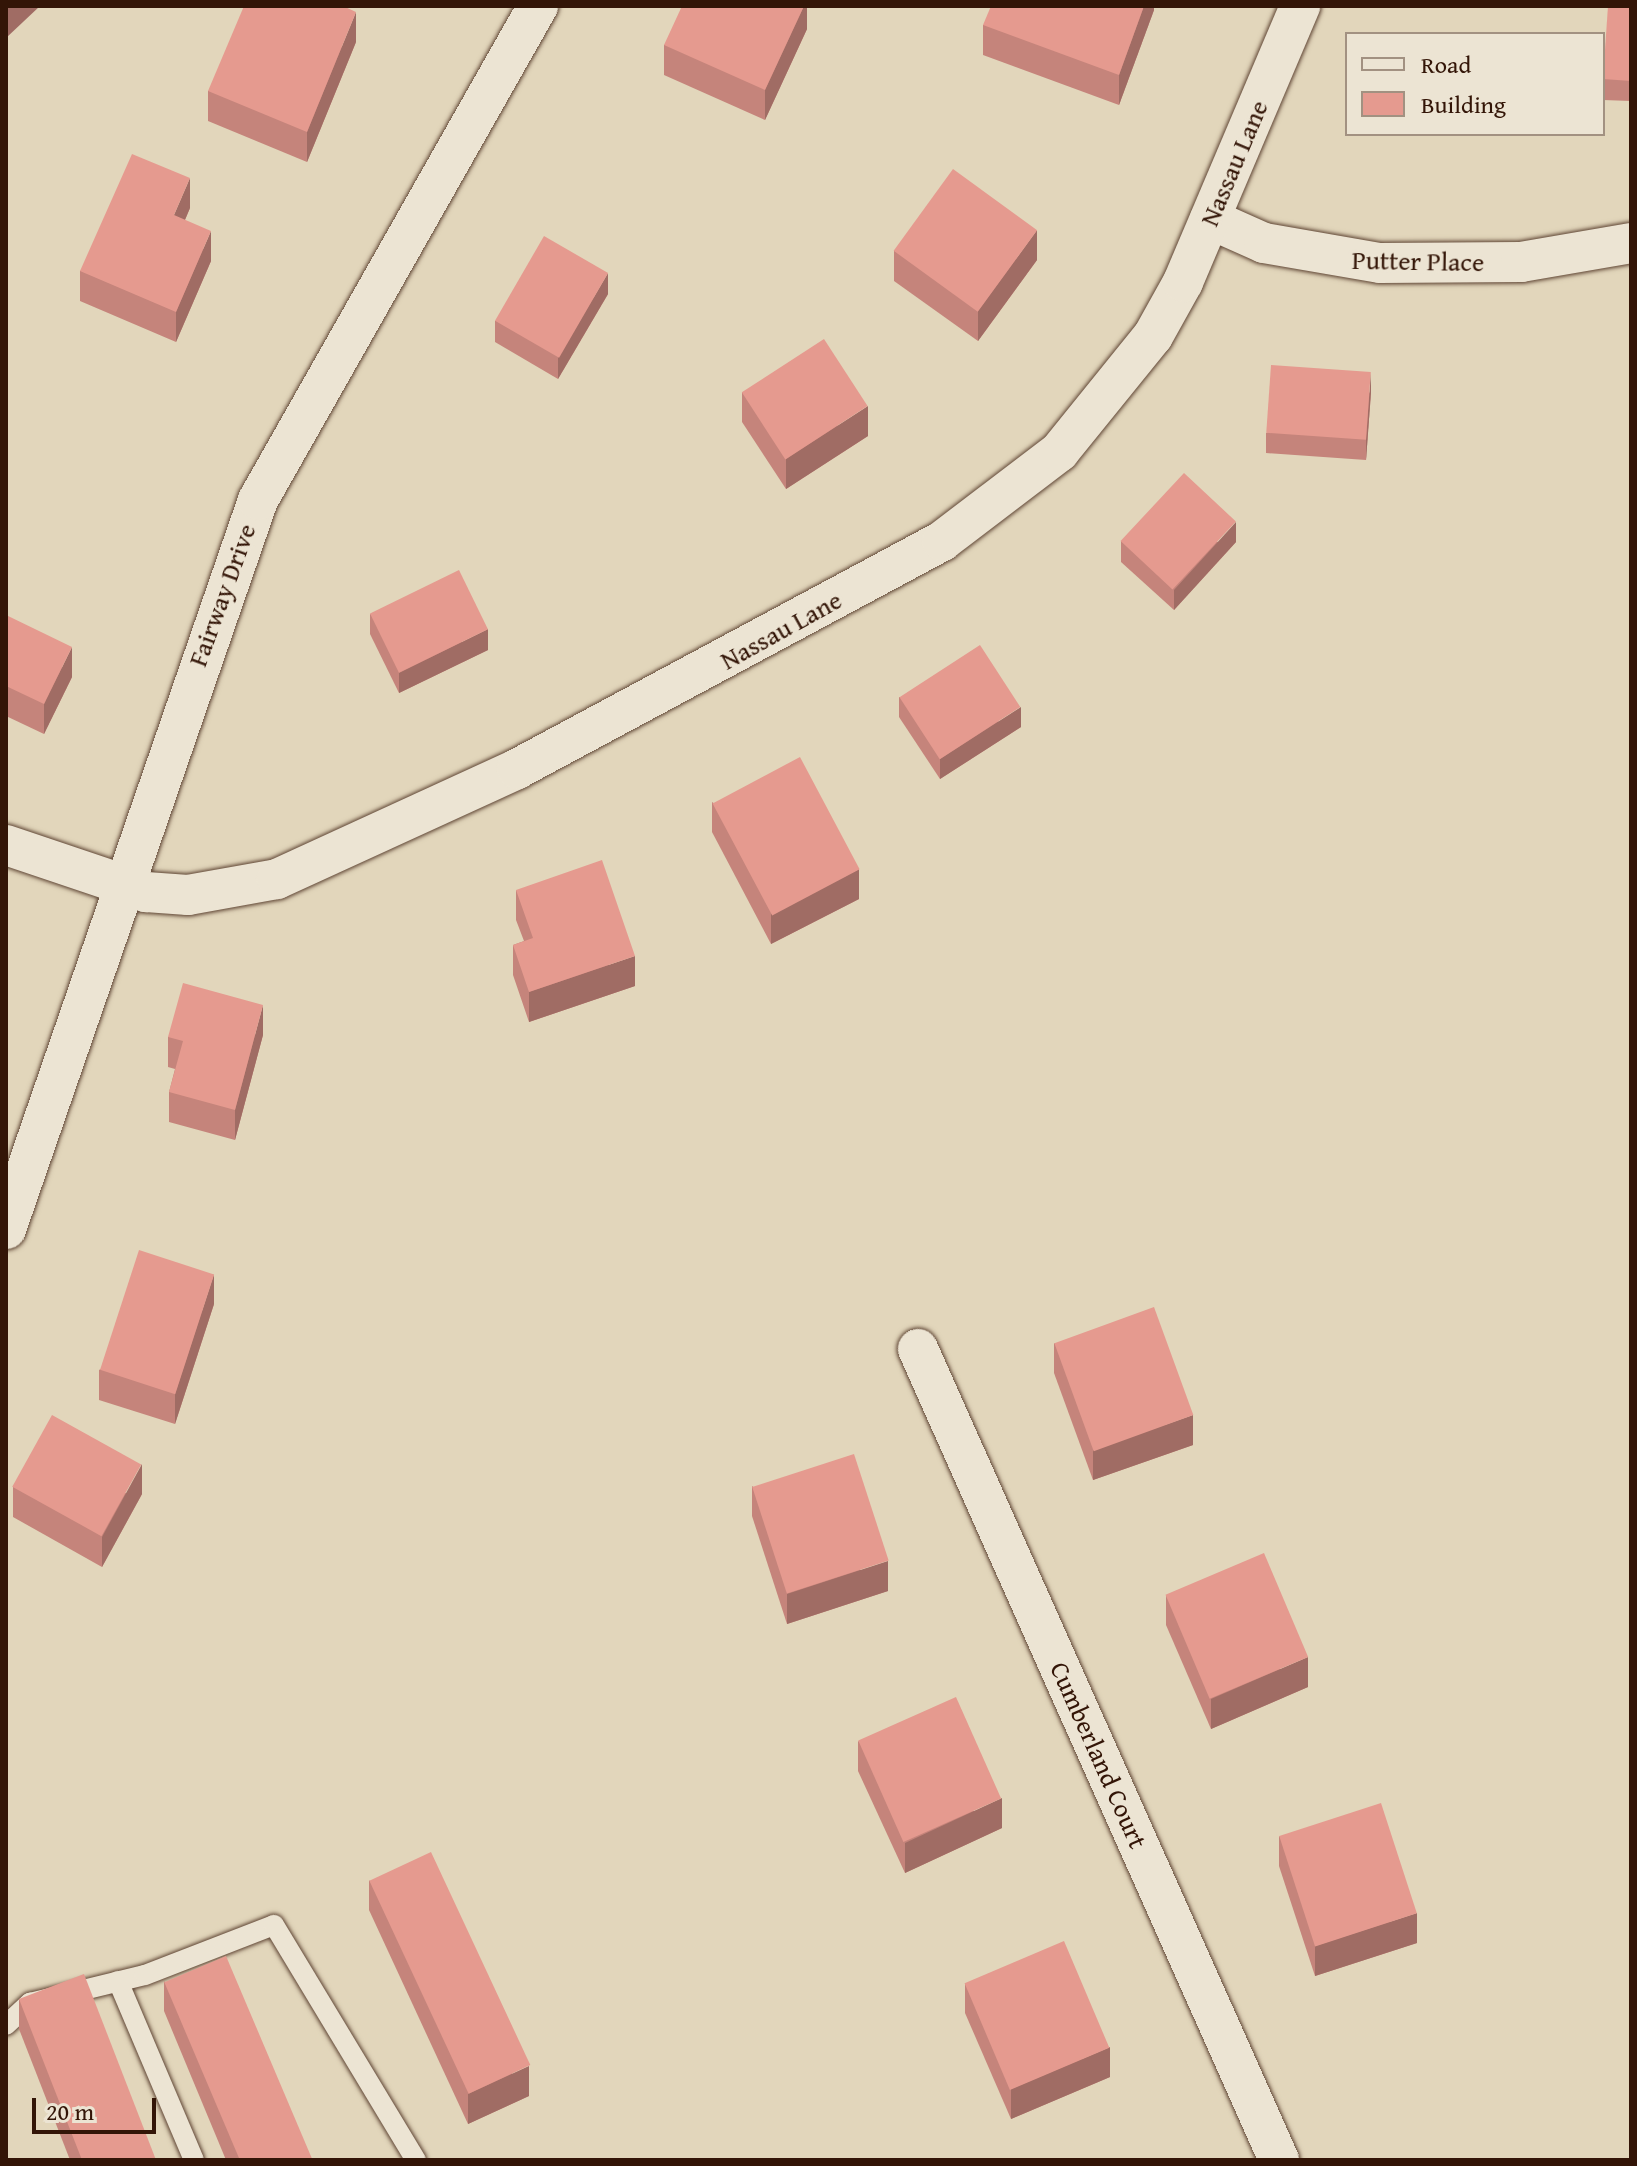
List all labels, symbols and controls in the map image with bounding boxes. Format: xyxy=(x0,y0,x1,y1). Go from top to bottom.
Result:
legend xyxy=(1345,32,1605,136)
text: Road xyxy=(1421,47,1471,82)
text: Building xyxy=(1421,87,1506,122)
street label: Nassau Lane xyxy=(1194,95,1274,231)
street label: Putter Place xyxy=(1352,244,1484,278)
street label: Fairway Drive xyxy=(182,520,262,670)
street label: Nassau Lane xyxy=(715,584,847,676)
street label: Cumberland Court xyxy=(1044,1657,1154,1853)
scale bar xyxy=(36,2082,160,2132)
text: 20 m xyxy=(46,2094,94,2129)

